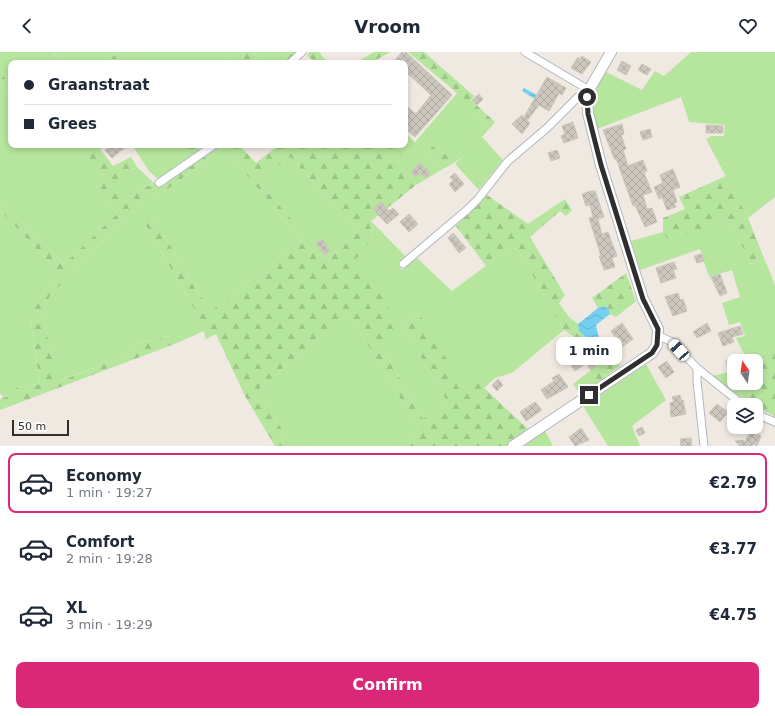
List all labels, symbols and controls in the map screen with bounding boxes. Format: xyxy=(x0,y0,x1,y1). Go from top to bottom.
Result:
icon: back xyxy=(16,15,38,37)
icon: heart xyxy=(737,15,759,37)
text: Vroom xyxy=(354,16,421,37)
text: Graanstraat xyxy=(48,76,150,94)
route start xyxy=(578,88,596,106)
text: Grees xyxy=(48,115,97,133)
callout: 1 min xyxy=(556,337,622,365)
car xyxy=(667,337,691,363)
text: 1 min xyxy=(569,343,609,358)
north arrow xyxy=(727,354,763,390)
map controls xyxy=(727,354,763,434)
route end xyxy=(580,386,598,404)
button: layers xyxy=(727,398,763,434)
scale bar xyxy=(12,418,69,437)
text: 50 m xyxy=(18,420,46,433)
icon: car xyxy=(18,465,54,501)
text: Economy xyxy=(66,467,142,485)
text: €2.79 xyxy=(710,474,757,492)
text: 1 min · 19:27 xyxy=(66,485,153,500)
icon: car xyxy=(18,531,54,567)
text: Comfort xyxy=(66,533,134,551)
text: €3.77 xyxy=(710,540,757,558)
text: 2 min · 19:28 xyxy=(66,551,153,566)
icon: car xyxy=(18,597,54,633)
text: XL xyxy=(66,599,87,617)
text: €4.75 xyxy=(710,606,757,624)
text: 3 min · 19:29 xyxy=(66,617,153,632)
button: Confirm xyxy=(16,662,759,708)

